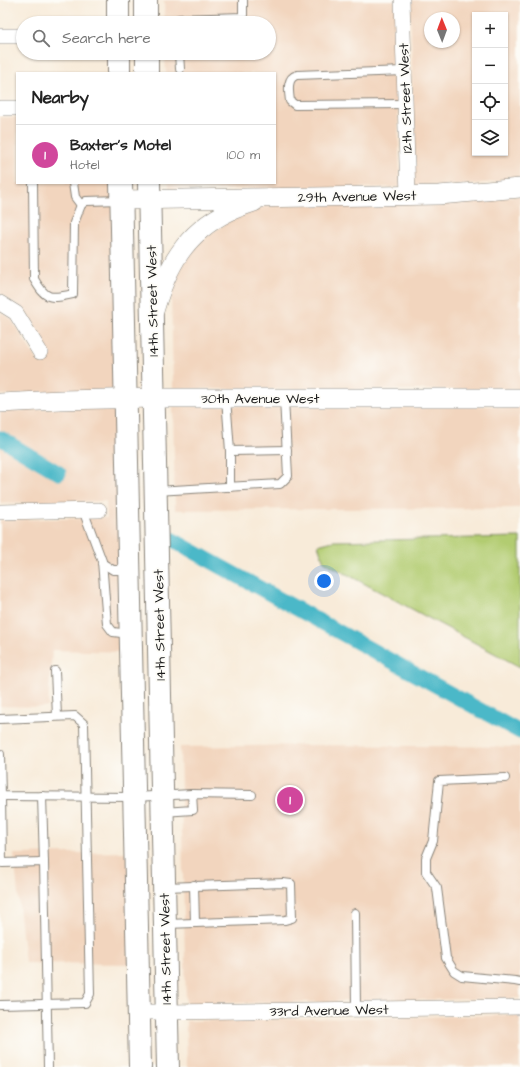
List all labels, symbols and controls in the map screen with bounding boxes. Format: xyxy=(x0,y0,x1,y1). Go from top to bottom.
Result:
north arrow xyxy=(424,12,460,48)
map controls xyxy=(472,12,508,156)
button: + xyxy=(472,12,508,48)
search box xyxy=(16,16,276,60)
icon: search xyxy=(30,27,52,49)
text: Search here xyxy=(62,28,151,49)
street label: 12th Street West xyxy=(394,42,418,153)
button: − xyxy=(472,48,508,84)
button: locate xyxy=(472,84,508,120)
text: Nearby xyxy=(32,86,89,110)
button: layers xyxy=(472,120,508,156)
text: Baxter's Motel xyxy=(70,135,171,156)
text: 1 xyxy=(44,146,46,164)
text: 100 m xyxy=(227,146,260,164)
text: Hotel xyxy=(70,156,100,174)
street label: 29th Avenue West xyxy=(298,186,417,208)
street label: 14th Street West xyxy=(142,245,164,357)
street label: 30th Avenue West xyxy=(201,389,320,409)
street label: 14th Street West xyxy=(149,569,171,681)
your location xyxy=(314,571,334,591)
pin: 1 xyxy=(277,785,303,815)
street label: 14th Street West xyxy=(155,893,177,1005)
street label: 33rd Avenue West xyxy=(269,1000,389,1022)

